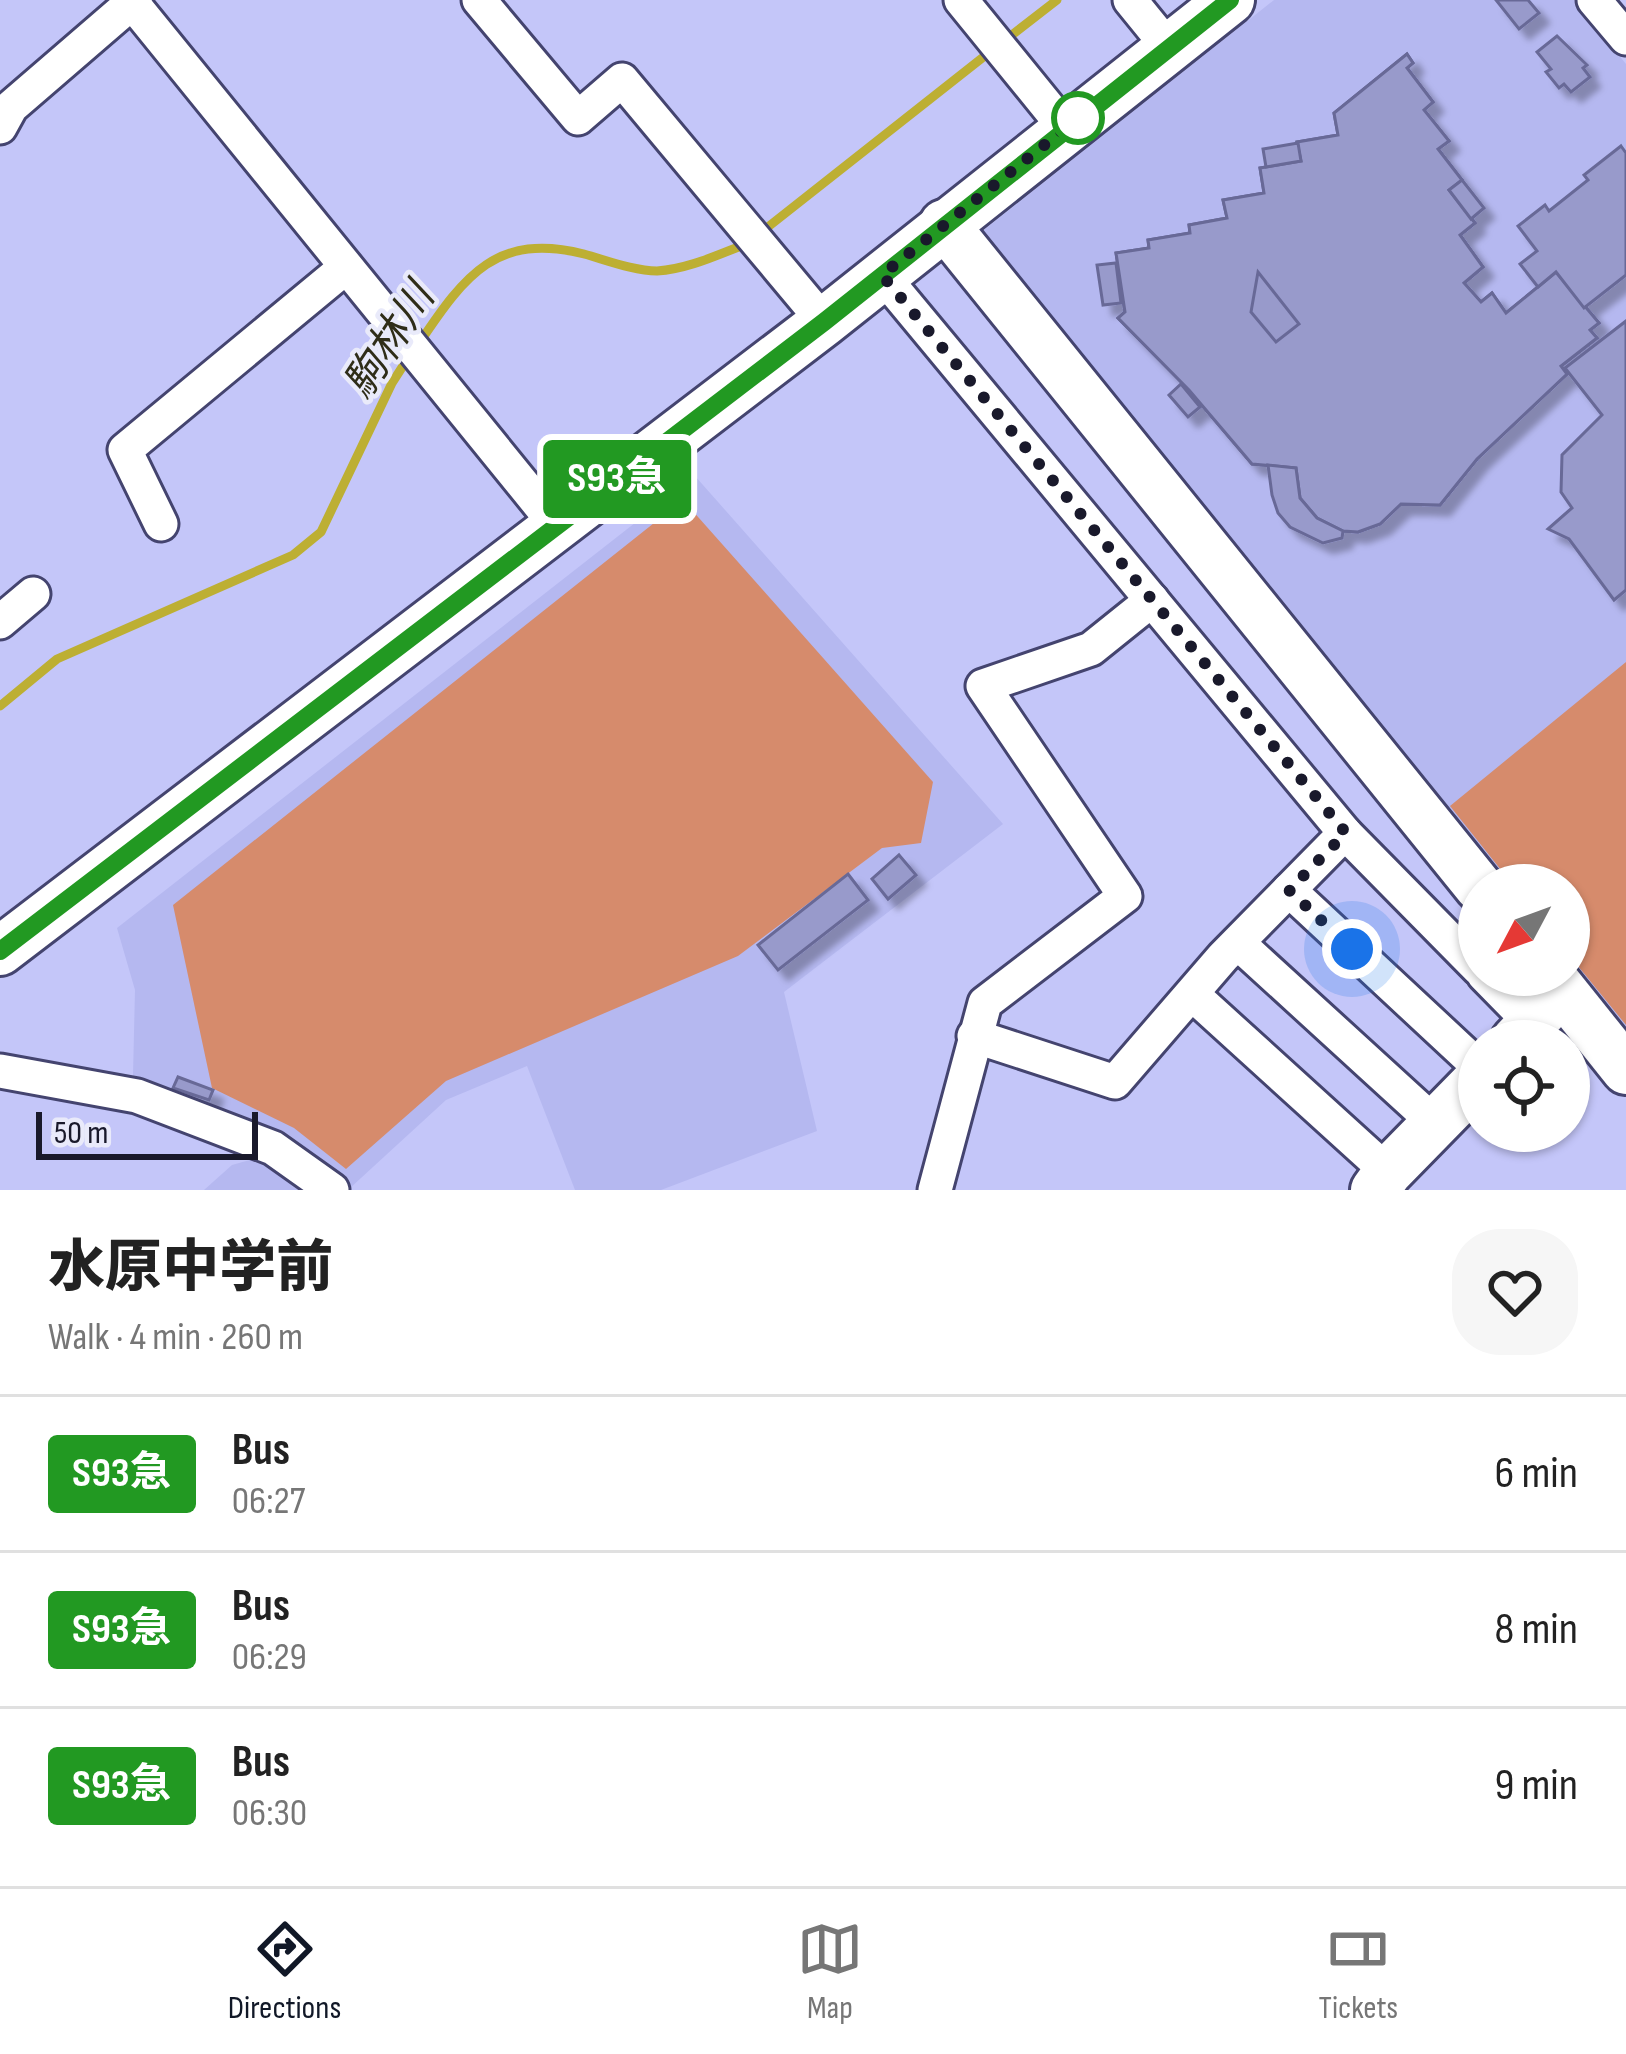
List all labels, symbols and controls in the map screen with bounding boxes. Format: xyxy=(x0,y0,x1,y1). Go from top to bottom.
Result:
unlabelled marker xyxy=(1053,93,1103,143)
water label: 駒林川 xyxy=(334,271,448,408)
line badge: S93急 xyxy=(533,440,701,518)
text: S93急 xyxy=(567,453,667,504)
north arrow xyxy=(1458,864,1590,996)
map controls xyxy=(1458,864,1590,1152)
your location xyxy=(1322,919,1382,979)
button: locate xyxy=(1458,1020,1590,1152)
scale bar xyxy=(36,1106,258,1159)
text: 50 m xyxy=(54,1113,108,1153)
button: heart xyxy=(1452,1229,1578,1355)
text: 水原中学前 xyxy=(48,1235,333,1303)
text: Walk · 4 min · 260 m xyxy=(48,1314,303,1361)
text: Bus xyxy=(232,1423,290,1478)
text: 6 min xyxy=(1495,1446,1578,1501)
text: S93急 xyxy=(72,1448,172,1499)
text: 06:27 xyxy=(232,1478,305,1525)
text: Bus xyxy=(232,1579,290,1634)
text: 8 min xyxy=(1495,1602,1578,1657)
text: S93急 xyxy=(72,1604,172,1655)
text: 06:29 xyxy=(232,1634,307,1681)
text: Bus xyxy=(232,1735,290,1790)
text: 9 min xyxy=(1494,1758,1578,1813)
text: S93急 xyxy=(72,1760,172,1811)
text: 06:30 xyxy=(232,1790,307,1837)
tab: Directions xyxy=(228,1916,341,2028)
tab: Map xyxy=(797,1916,863,2028)
tab: Tickets xyxy=(1318,1916,1398,2028)

